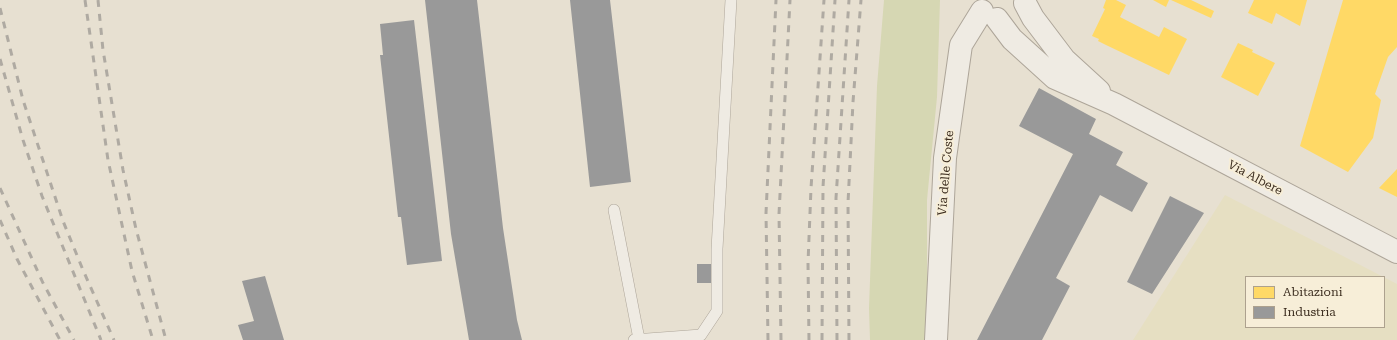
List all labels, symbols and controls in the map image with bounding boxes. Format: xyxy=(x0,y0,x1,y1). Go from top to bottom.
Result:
street label: Via delle Coste xyxy=(935,130,957,216)
street label: Via Albere xyxy=(1225,158,1285,198)
legend xyxy=(1245,276,1385,328)
text: Abitazioni xyxy=(1283,285,1342,299)
text: Industria xyxy=(1283,305,1336,319)

